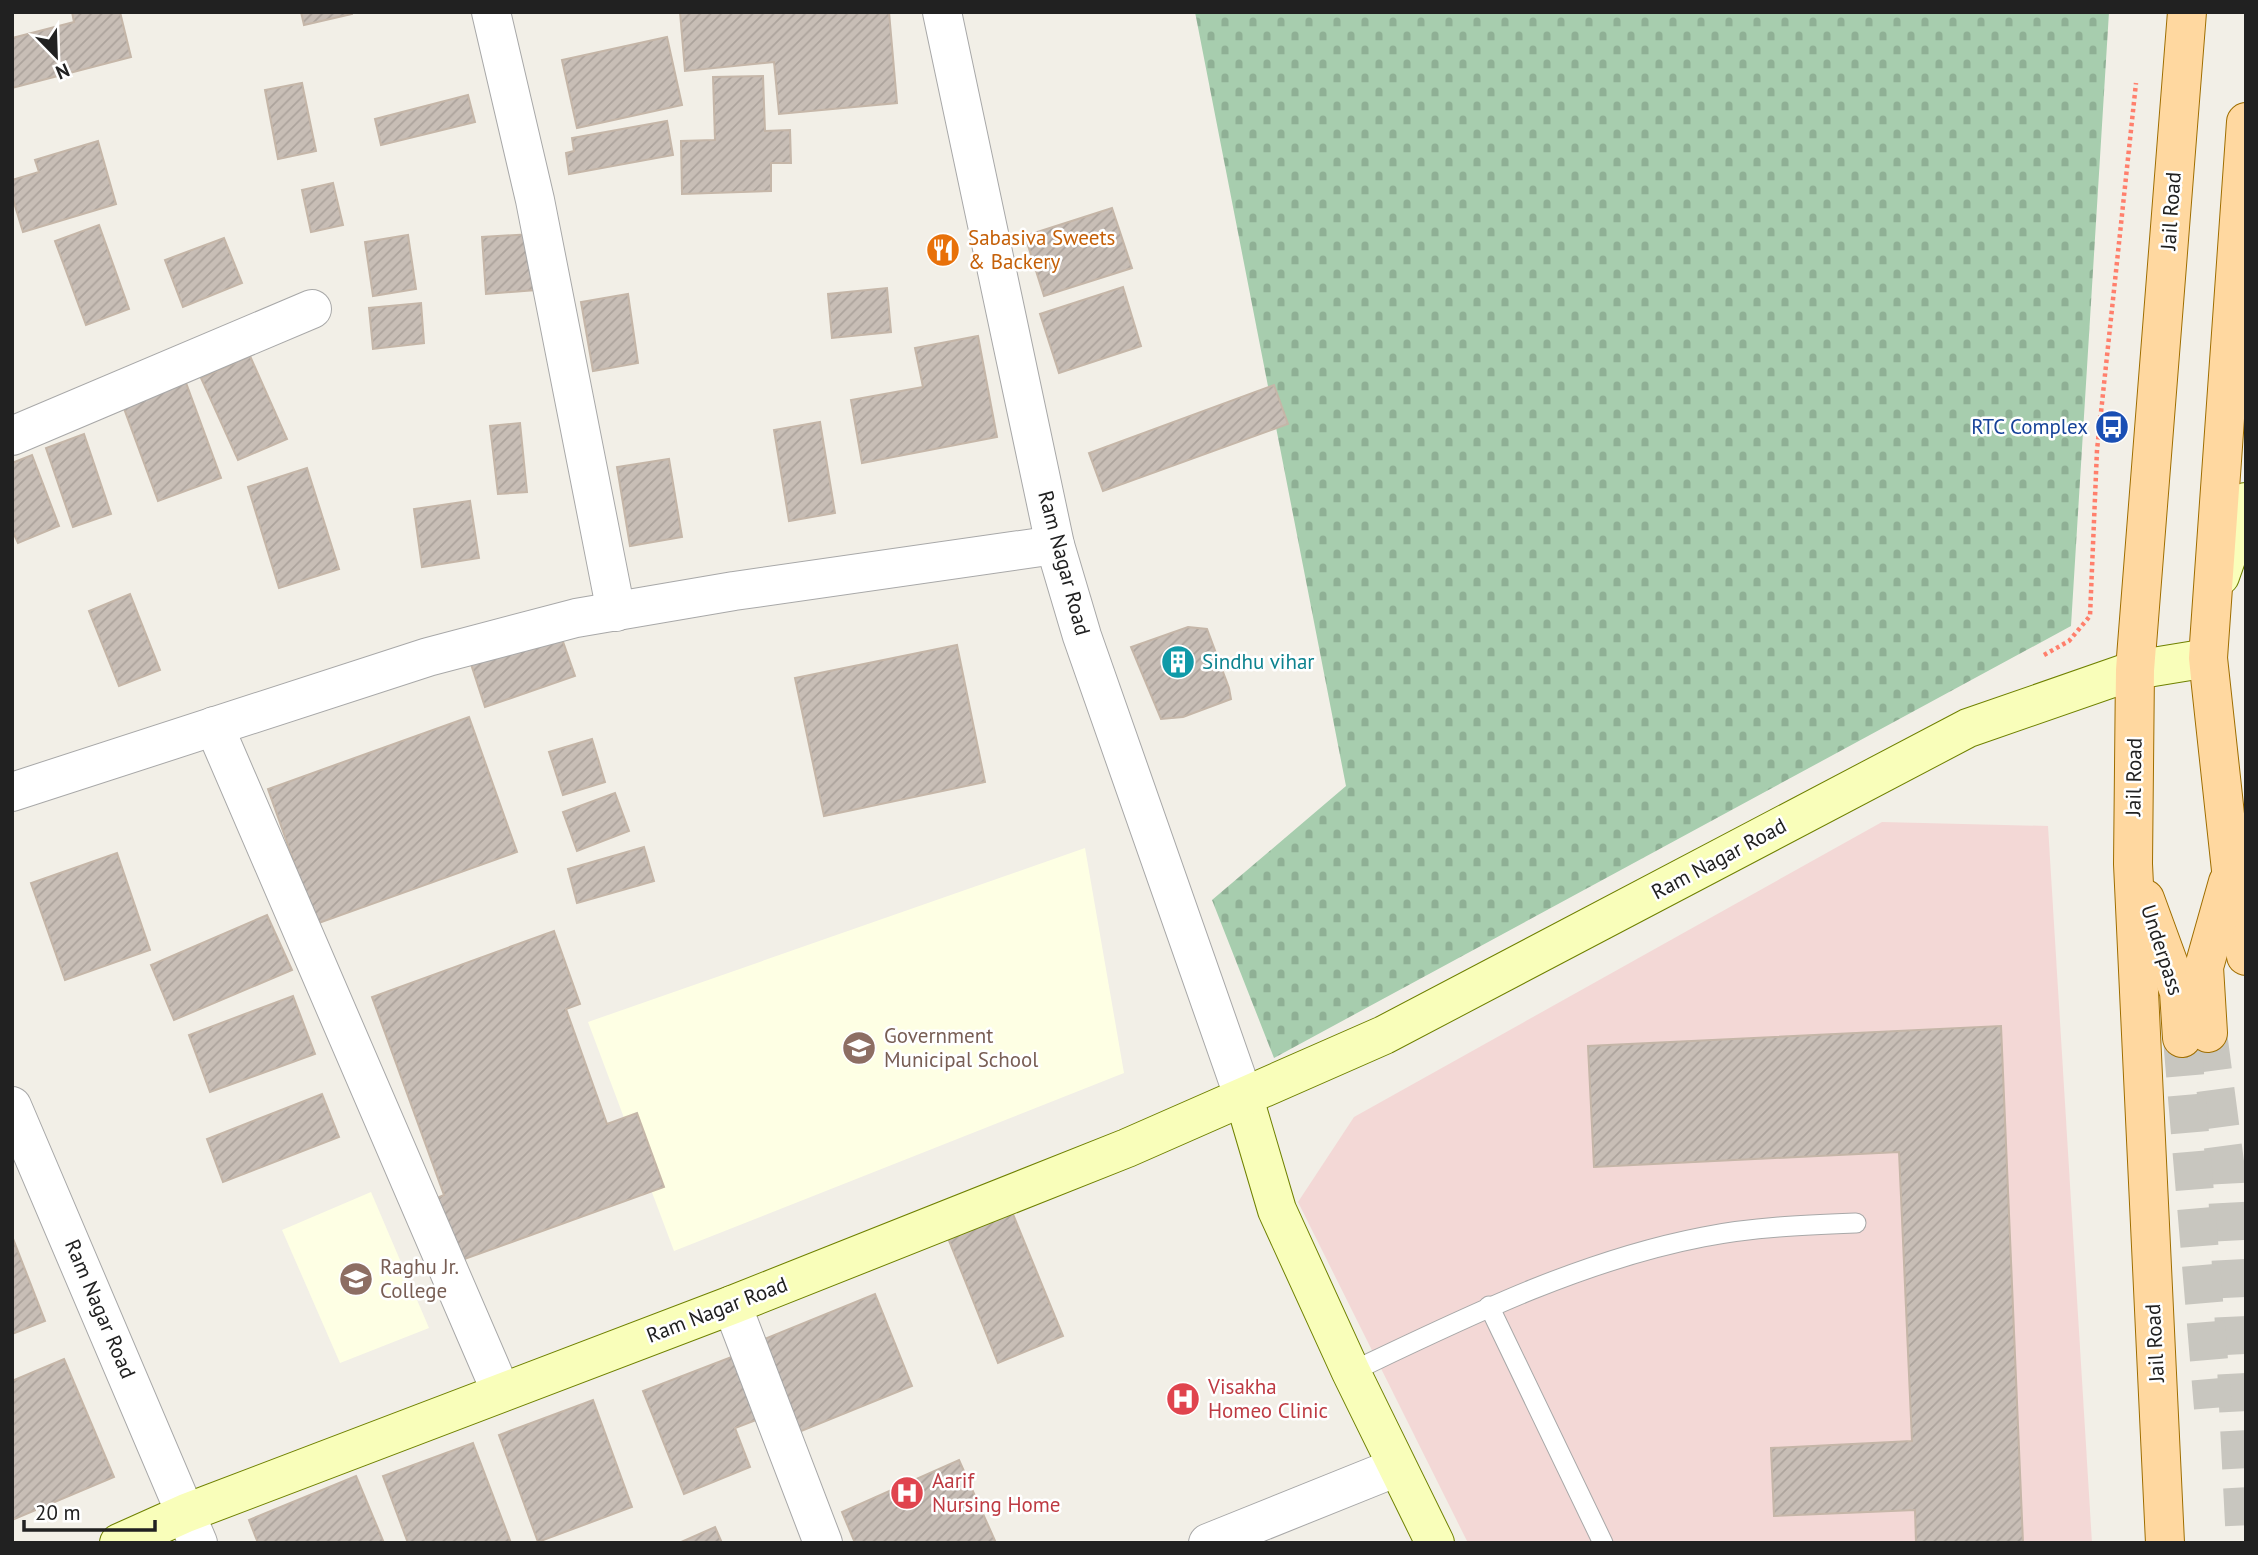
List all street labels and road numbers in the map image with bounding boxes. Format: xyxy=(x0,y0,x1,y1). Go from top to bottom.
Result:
street label: Jail Road xyxy=(2154,171,2187,252)
street label: Ram Nagar Road xyxy=(1032,488,1097,638)
street label: Jail Road xyxy=(2119,738,2148,817)
street label: Ram Nagar Road xyxy=(1647,812,1791,905)
street label: Underpass xyxy=(2135,901,2190,999)
street label: Ram Nagar Road xyxy=(59,1235,142,1383)
street label: Ram Nagar Road xyxy=(643,1270,791,1349)
street label: Jail Road xyxy=(2139,1303,2170,1384)

